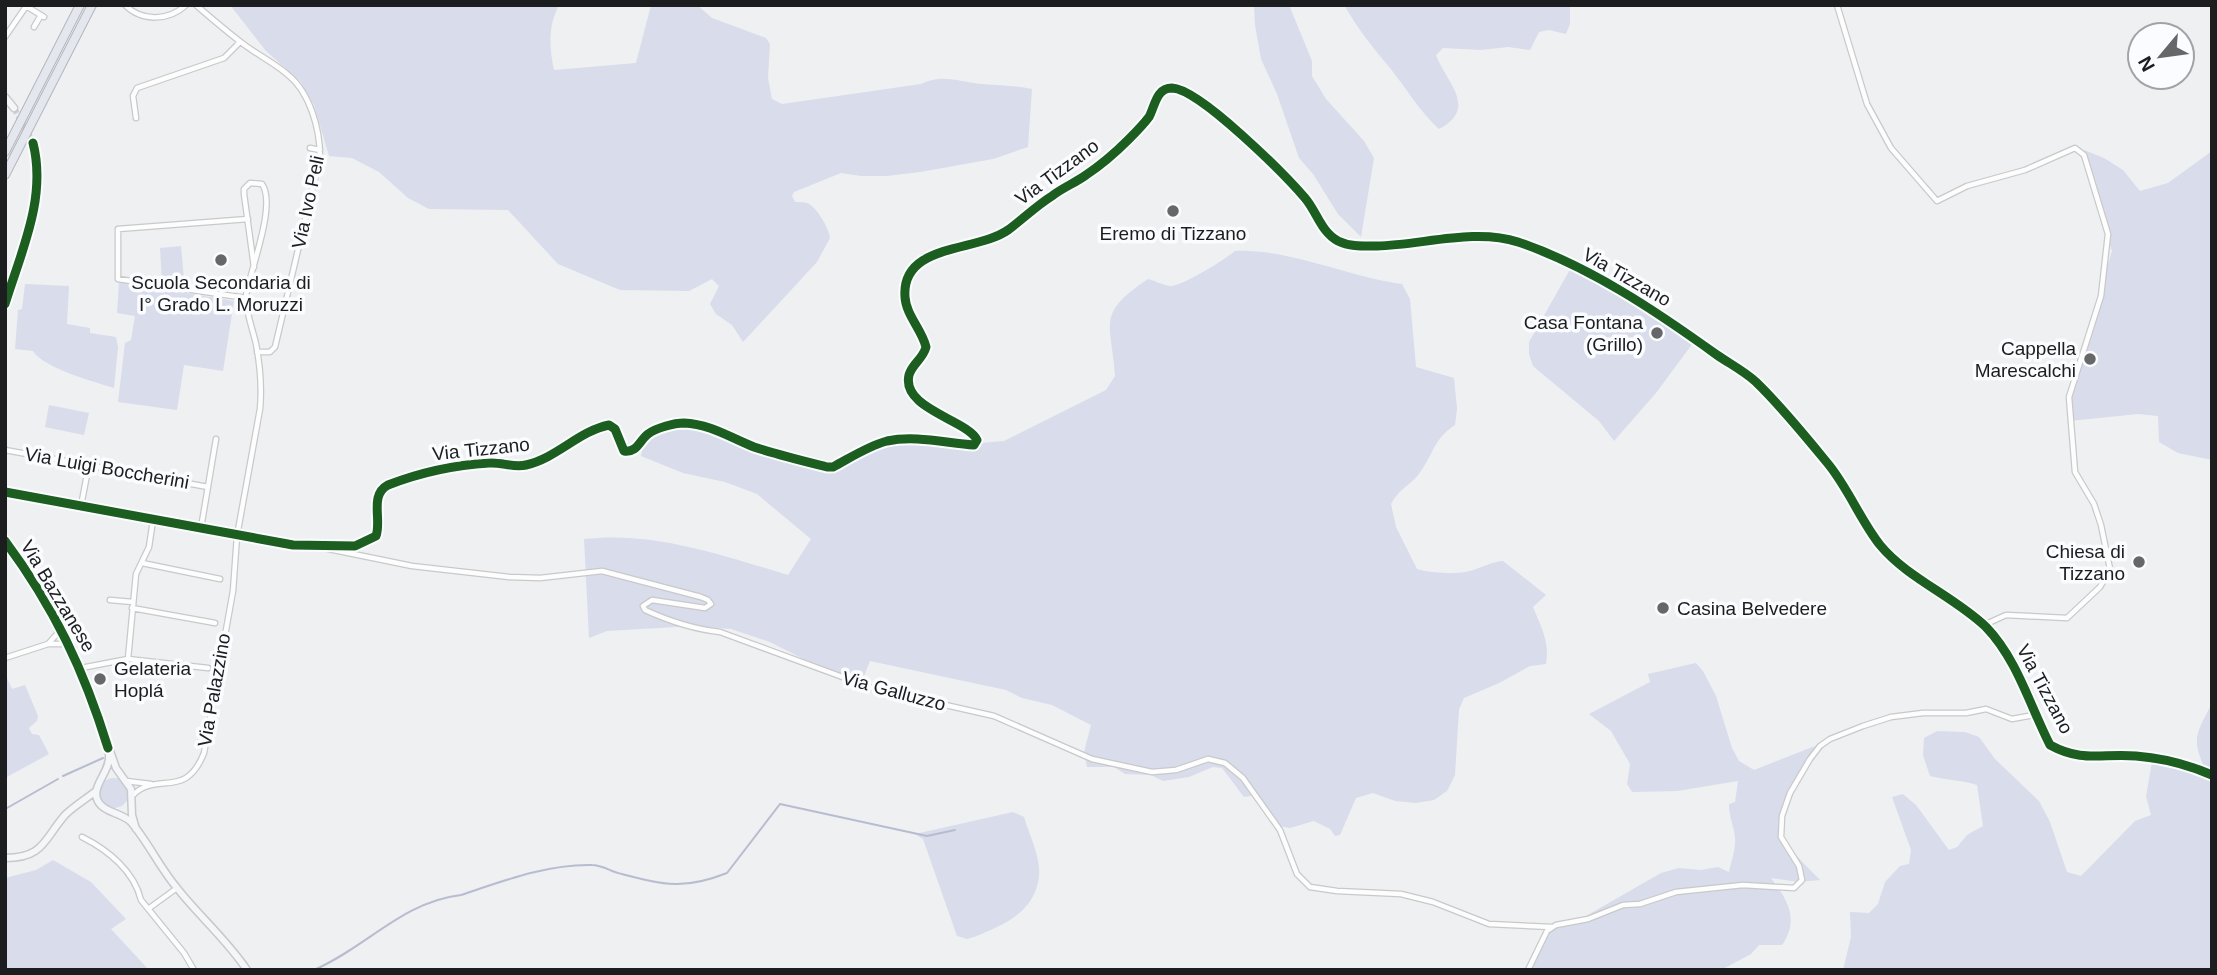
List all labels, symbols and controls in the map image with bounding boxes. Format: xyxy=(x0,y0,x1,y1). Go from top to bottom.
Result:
north arrow xyxy=(2126,21,2196,91)
text: N xyxy=(2134,53,2159,75)
street label: Via Tizzano xyxy=(1011,135,1103,209)
street label: Via Ivo Peli xyxy=(288,154,328,250)
marker: Eremo di Tizzano xyxy=(1165,203,1181,219)
place label: Eremo di Tizzano xyxy=(1100,223,1246,244)
street label: Via Tizzano xyxy=(1579,243,1675,311)
marker: Scuola Secondaria di I° Grado L. Moruzzi xyxy=(213,252,229,268)
place label: Scuola Secondaria di I° Grado L. Moruzzi xyxy=(131,272,311,315)
place label: Casa Fontana (Grillo) xyxy=(1524,312,1643,355)
marker: Casa Fontana (Grillo) xyxy=(1649,325,1665,341)
place label: Cappella Marescalchi xyxy=(1975,338,2076,381)
marker: Cappella Marescalchi xyxy=(2082,351,2098,367)
street label: Via Tizzano xyxy=(431,433,531,465)
street label: Via Luigi Boccherini xyxy=(23,443,191,493)
street label: Via Bazzanese xyxy=(16,536,100,656)
place label: Chiesa di Tizzano xyxy=(2046,541,2125,584)
marker: Chiesa di Tizzano xyxy=(2131,554,2147,570)
place label: Casina Belvedere xyxy=(1677,598,1827,619)
marker: Casina Belvedere xyxy=(1655,600,1671,616)
street label: Via Palazzino xyxy=(194,632,234,748)
street label: Via Tizzano xyxy=(2013,641,2077,737)
place label: Gelateria Hoplá xyxy=(114,658,192,701)
street label: Via Galluzzo xyxy=(840,667,948,715)
marker: Gelateria Hoplá xyxy=(92,671,108,687)

